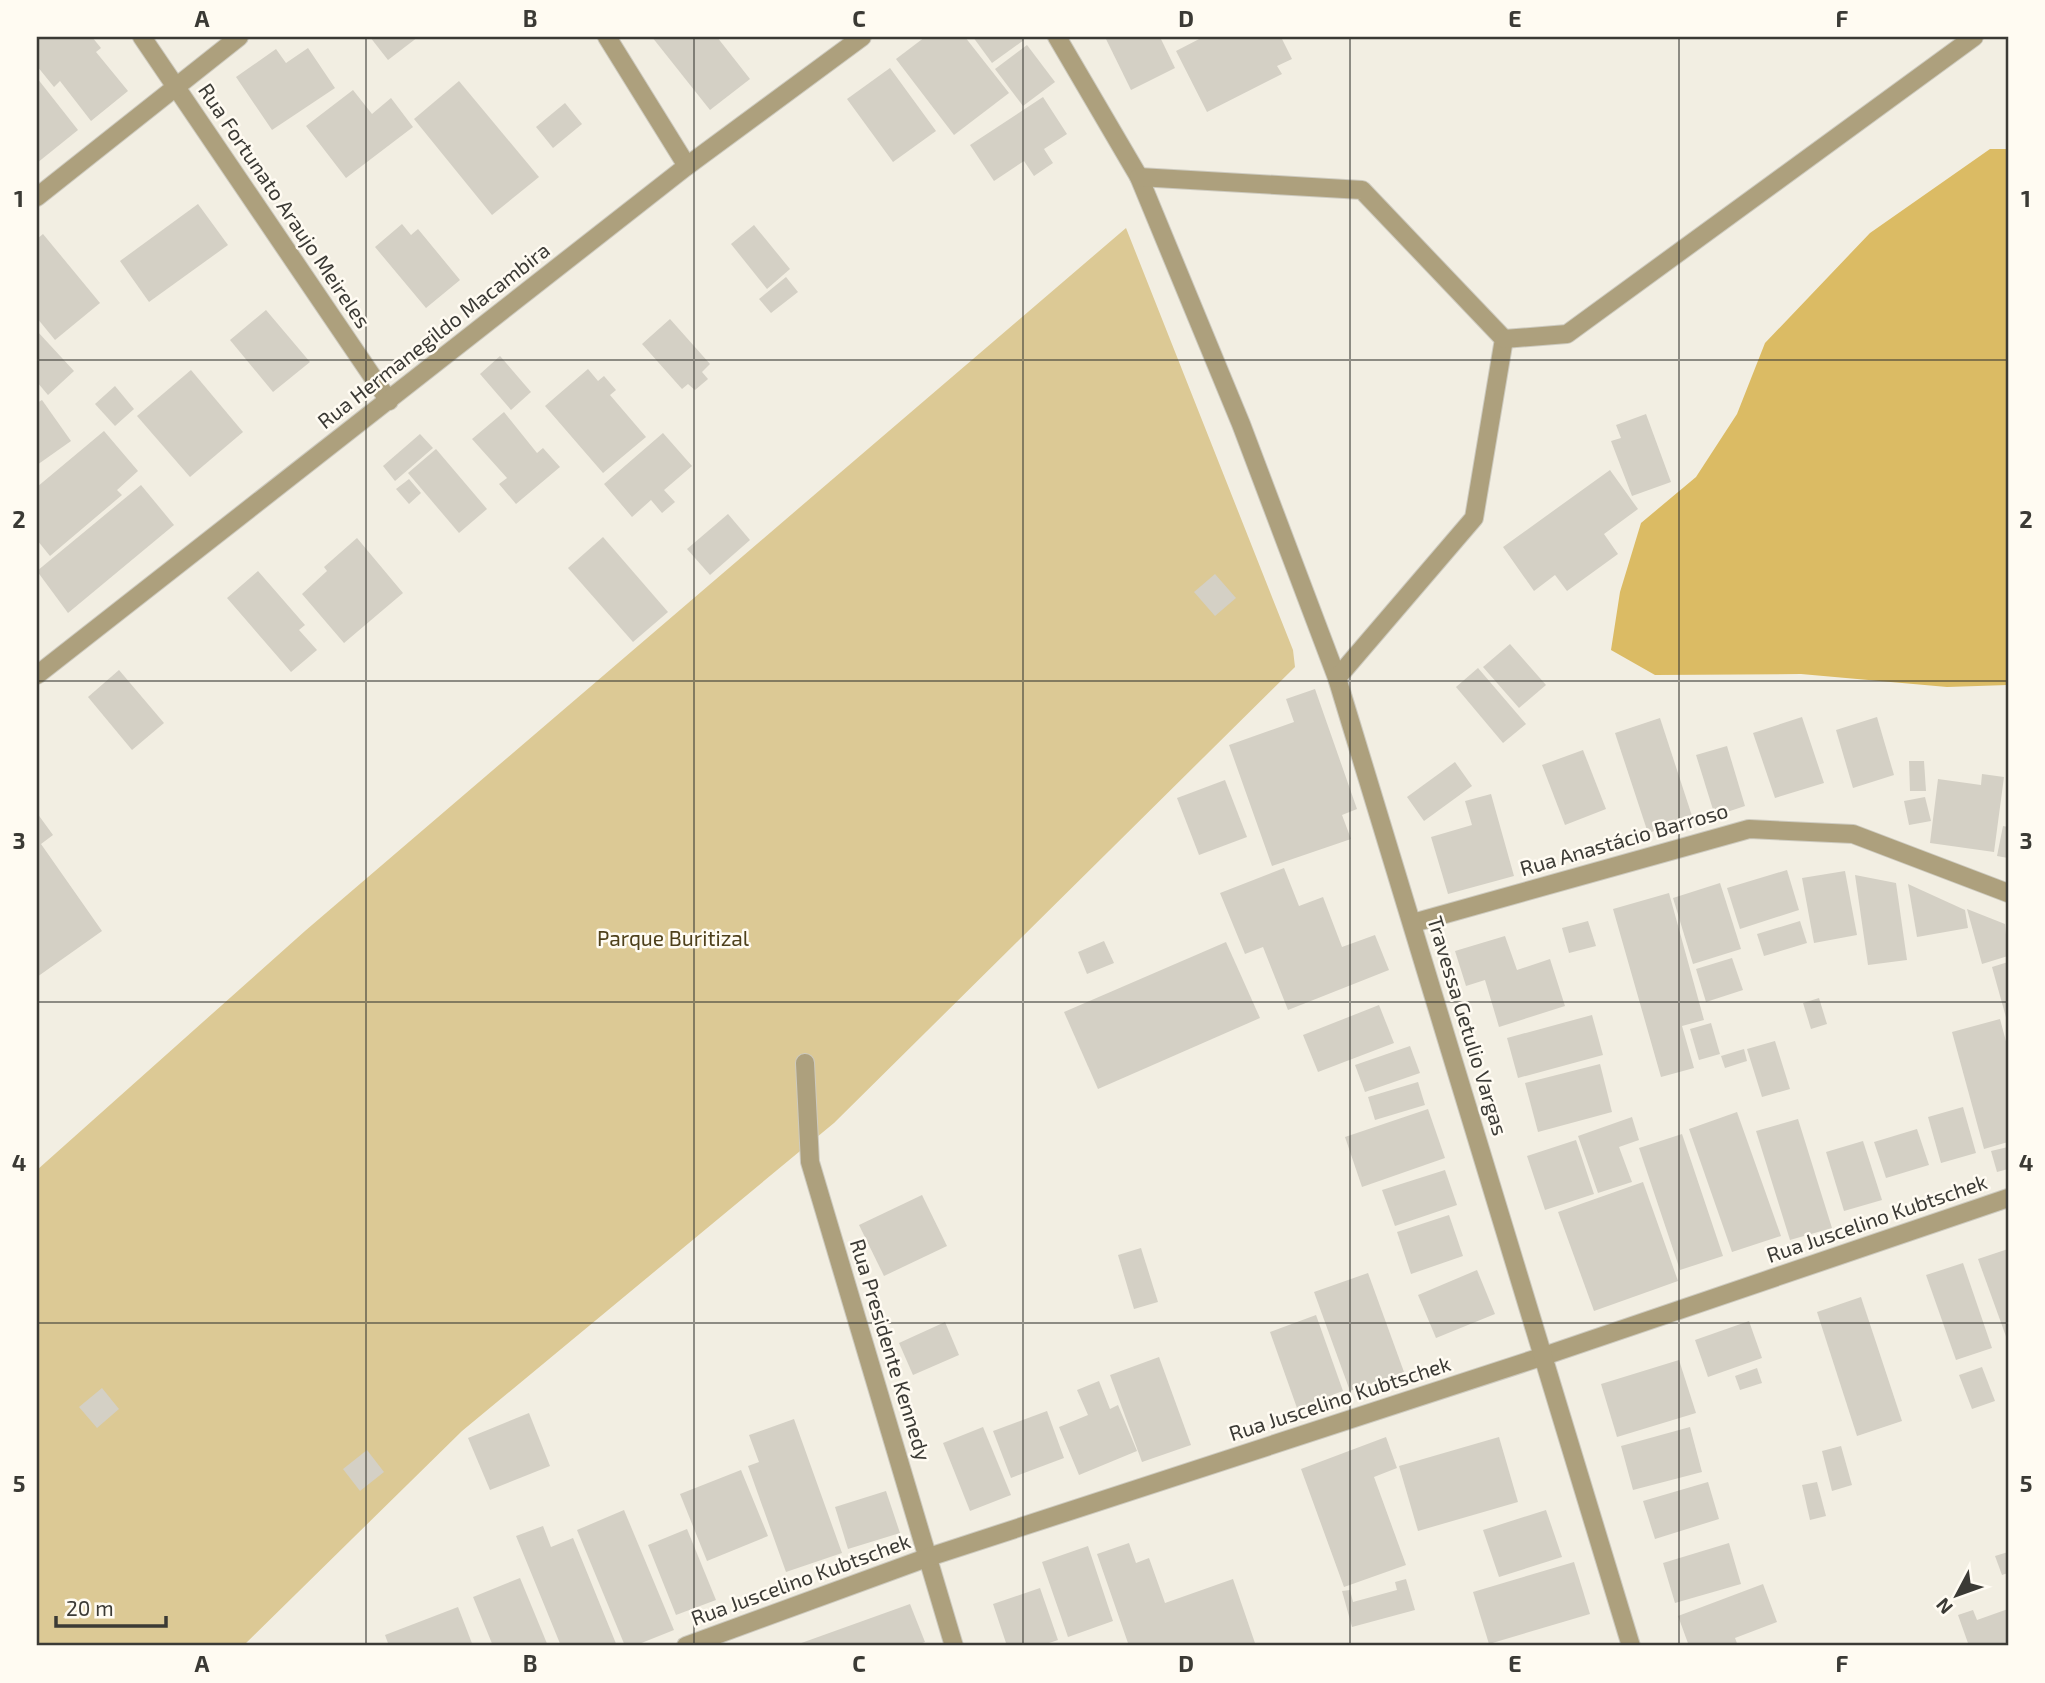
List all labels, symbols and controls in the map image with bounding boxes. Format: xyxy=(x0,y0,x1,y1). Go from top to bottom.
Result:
text: A xyxy=(194,4,210,32)
text: B xyxy=(523,4,537,32)
text: C xyxy=(852,4,866,32)
text: D xyxy=(1178,4,1194,32)
text: E xyxy=(1508,4,1522,32)
text: F xyxy=(1836,4,1849,32)
street label: Rua Fortunato Araujo Meireles xyxy=(193,78,377,333)
text: 1 xyxy=(14,184,24,212)
text: 1 xyxy=(2021,184,2031,212)
street label: Rua Hermanegildo Macambira xyxy=(312,237,554,433)
text: 2 xyxy=(12,505,26,533)
text: 2 xyxy=(2019,505,2033,533)
street label: Rua Anastácio Barroso xyxy=(1517,797,1731,880)
text: 3 xyxy=(12,826,26,854)
text: 3 xyxy=(2019,826,2033,854)
street label: Travessa Getulio Vargas xyxy=(1423,913,1514,1138)
park label: Parque Buritizal xyxy=(597,925,750,950)
text: 4 xyxy=(12,1148,26,1176)
text: 4 xyxy=(2019,1148,2033,1176)
street label: Rua Juscelino Kubtschek xyxy=(1763,1168,1990,1267)
street label: Rua Presidente Kennedy xyxy=(846,1236,937,1463)
street label: Rua Juscelino Kubtschek xyxy=(1226,1350,1454,1445)
text: 5 xyxy=(13,1469,25,1497)
text: 5 xyxy=(2020,1469,2032,1497)
street label: Rua Juscelino Kubtschek xyxy=(687,1527,914,1630)
north arrow xyxy=(1923,1560,1993,1630)
scale bar xyxy=(56,1585,166,1629)
text: N xyxy=(1931,1594,1957,1619)
text: 20 m xyxy=(66,1595,114,1620)
text: A xyxy=(194,1649,210,1677)
text: B xyxy=(523,1649,537,1677)
text: C xyxy=(852,1649,866,1677)
text: D xyxy=(1178,1649,1194,1677)
text: E xyxy=(1508,1649,1522,1677)
text: F xyxy=(1836,1649,1849,1677)

